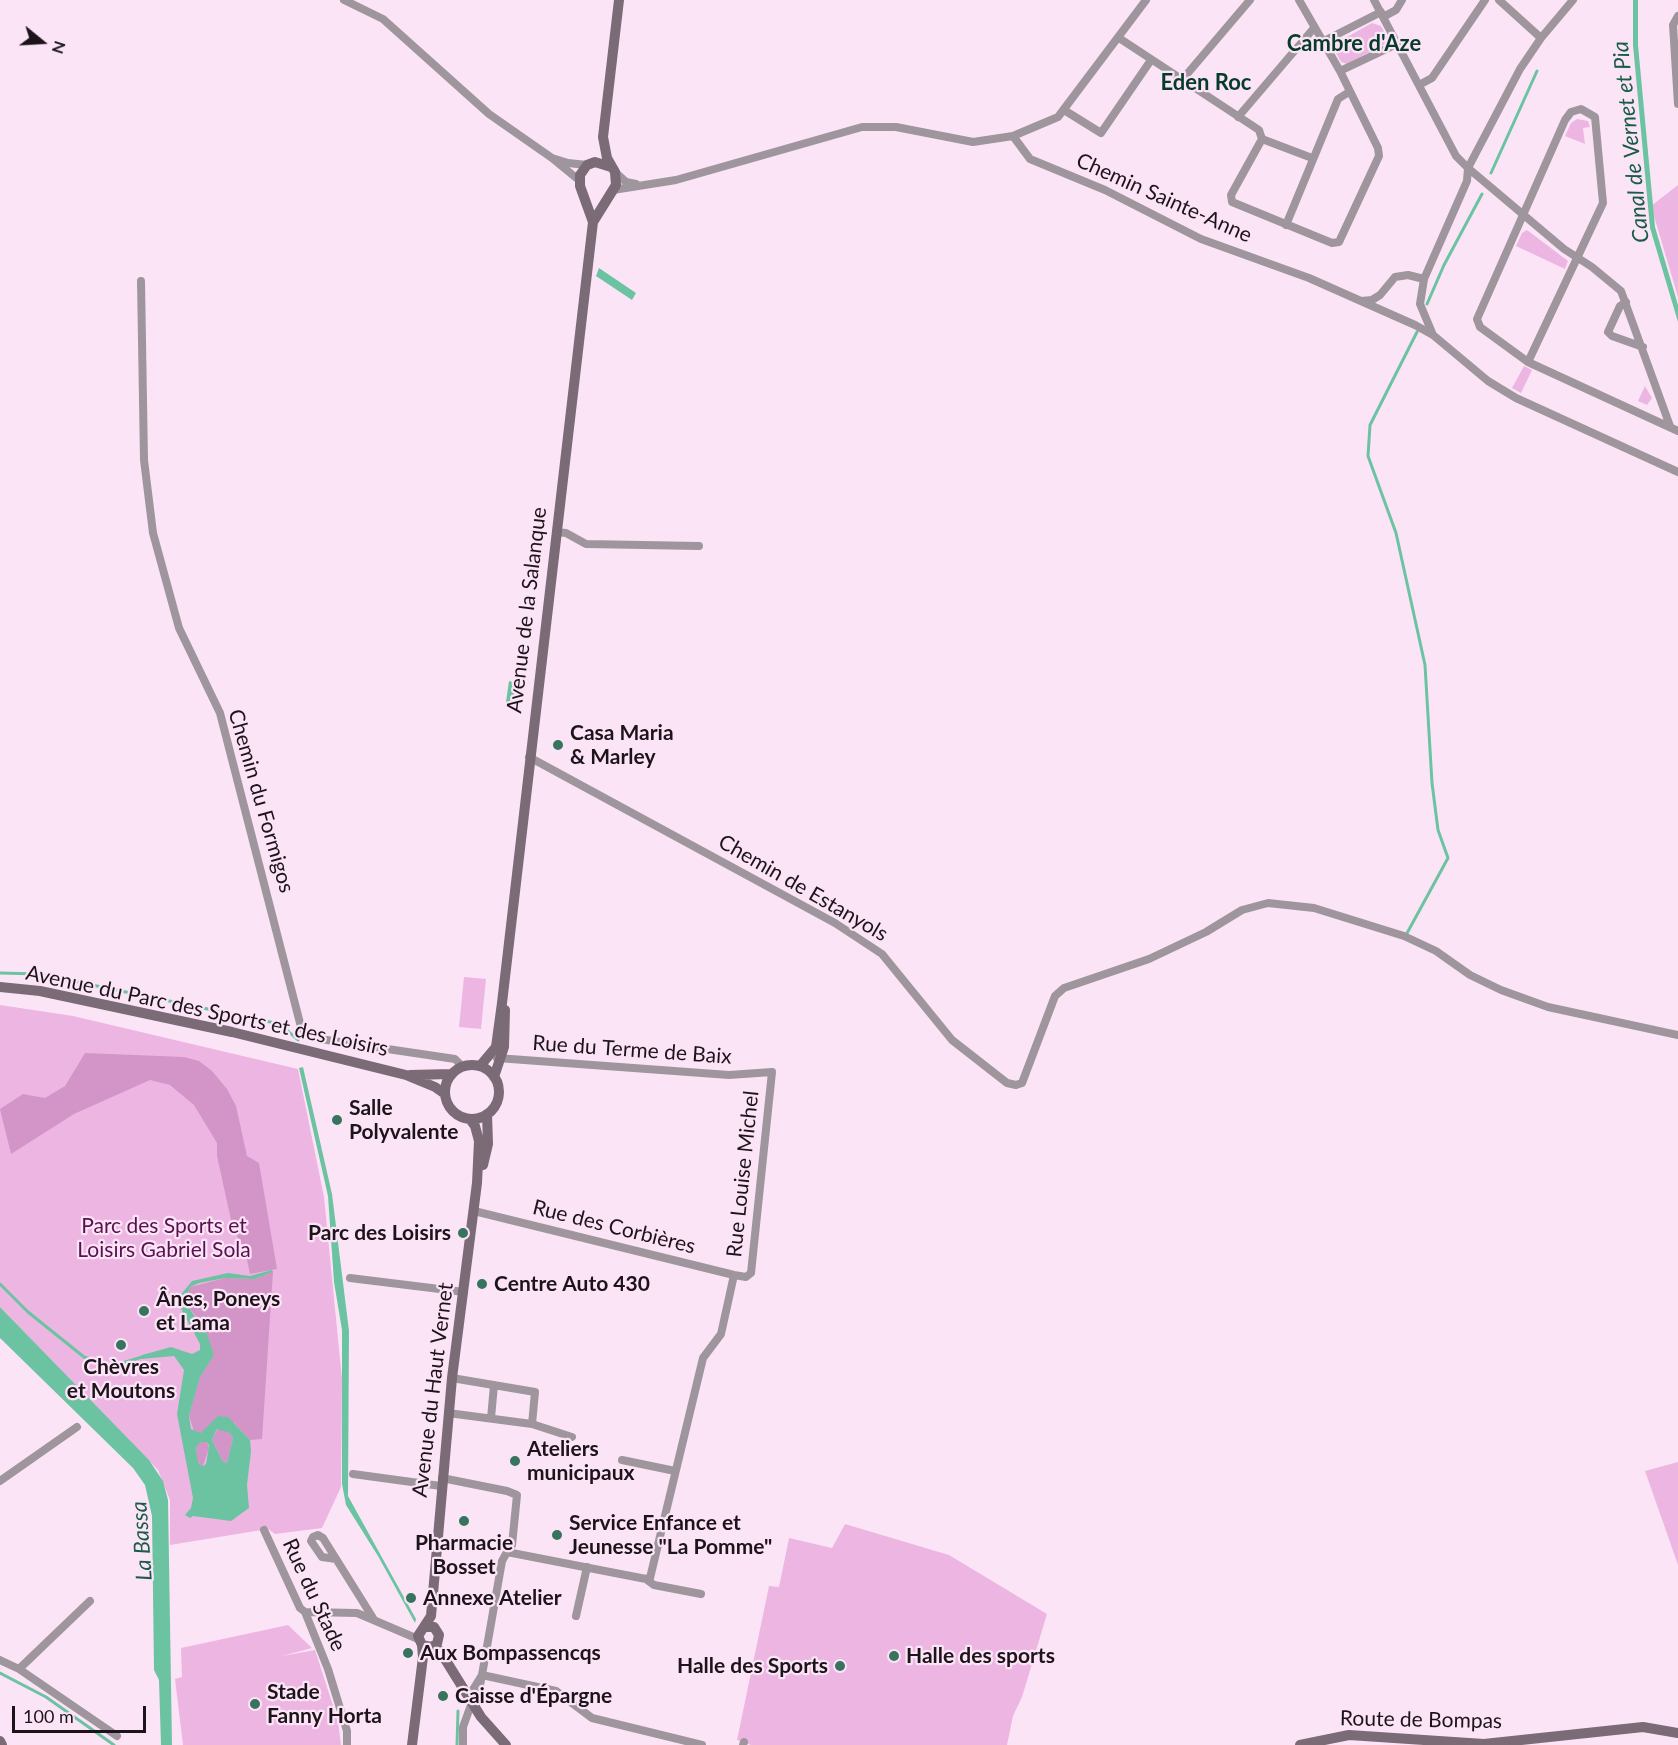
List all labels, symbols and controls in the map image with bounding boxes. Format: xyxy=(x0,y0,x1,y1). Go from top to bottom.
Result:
north arrow xyxy=(12,12,72,72)
district label: Cambre d'Aze xyxy=(1287,31,1421,57)
text: N xyxy=(49,39,71,57)
water label: Canal de Vernet et Pia xyxy=(1607,40,1655,244)
district label: Eden Roc xyxy=(1161,70,1251,96)
street label: Chemin Sainte-Anne xyxy=(1072,148,1256,248)
street label: Avenue de la Salanque xyxy=(502,506,552,714)
street label: Chemin du Formigos xyxy=(223,706,299,896)
place label: Casa Maria & Marley xyxy=(570,720,674,770)
marker: Casa Maria & Marley xyxy=(551,738,565,752)
street label: Chemin de Estanyols xyxy=(714,829,892,947)
street label: Avenue du Parc des Sports et des Loisirs xyxy=(23,960,391,1062)
street label: Rue du Terme de Baix xyxy=(532,1030,732,1070)
street label: Rue Louise Michel xyxy=(722,1089,764,1259)
place label: Salle Polyvalente xyxy=(349,1095,458,1145)
marker: Salle Polyvalente xyxy=(330,1113,344,1127)
street label: Rue des Corbières xyxy=(530,1195,698,1259)
park label: Parc des Sports et Loisirs Gabriel Sola xyxy=(77,1213,251,1263)
place label: Parc des Loisirs xyxy=(308,1220,451,1246)
marker: Parc des Loisirs xyxy=(456,1226,470,1240)
place label: Centre Auto 430 xyxy=(494,1271,650,1297)
marker: Centre Auto 430 xyxy=(475,1277,489,1291)
street label: Avenue du Haut Vernet xyxy=(407,1281,459,1499)
place label: Ânes, Poneys et Lama xyxy=(156,1286,280,1336)
marker: Ânes, Poneys et Lama xyxy=(137,1304,151,1318)
marker: Chèvres et Moutons xyxy=(114,1338,128,1352)
place label: Chèvres et Moutons xyxy=(67,1354,175,1404)
place label: Ateliers municipaux xyxy=(527,1436,634,1486)
marker: Ateliers municipaux xyxy=(508,1454,522,1468)
water label: La Bassa xyxy=(126,1500,158,1582)
place label: Service Enfance et Jeunesse "La Pomme" xyxy=(569,1510,772,1560)
marker: Pharmacie Bosset xyxy=(457,1514,471,1528)
marker: Service Enfance et Jeunesse "La Pomme" xyxy=(550,1528,564,1542)
place label: Pharmacie Bosset xyxy=(415,1530,513,1580)
street label: Rue du Stade xyxy=(277,1535,351,1655)
place label: Annexe Atelier xyxy=(423,1585,562,1611)
marker: Annexe Atelier xyxy=(404,1591,418,1605)
place label: Aux Bompassencqs xyxy=(420,1640,601,1666)
place label: Halle des sports xyxy=(906,1643,1055,1669)
marker: Aux Bompassencqs xyxy=(401,1646,415,1660)
marker: Halle des sports xyxy=(887,1649,901,1663)
place label: Halle des Sports xyxy=(677,1653,828,1679)
marker: Halle des Sports xyxy=(833,1659,847,1673)
place label: Stade Fanny Horta xyxy=(267,1679,382,1729)
place label: Caisse d'Épargne xyxy=(455,1683,612,1709)
marker: Caisse d'Épargne xyxy=(436,1689,450,1703)
scale bar xyxy=(15,1694,148,1732)
marker: Stade Fanny Horta xyxy=(248,1697,262,1711)
text: 100 m xyxy=(23,1705,74,1727)
street label: Route de Bompas xyxy=(1340,1706,1502,1734)

